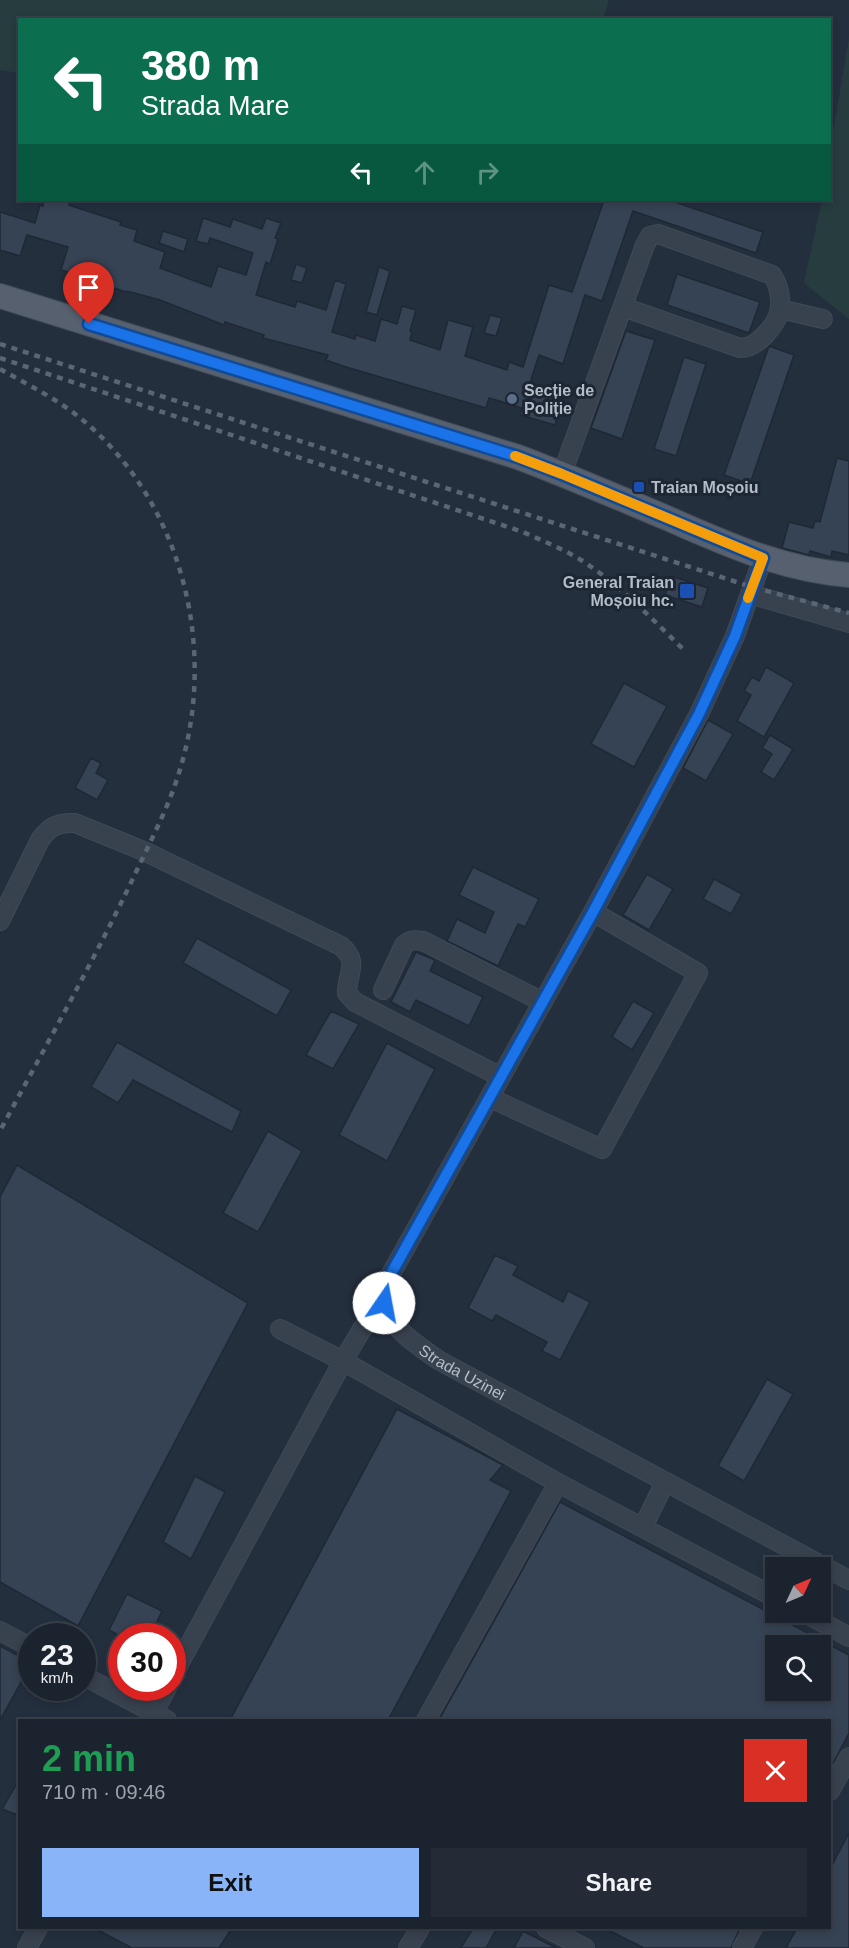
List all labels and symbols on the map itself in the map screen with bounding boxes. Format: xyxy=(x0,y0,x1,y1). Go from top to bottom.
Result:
pin xyxy=(63,262,114,324)
place label: Secție de Poliție xyxy=(524,382,594,417)
marker: Secție de Poliție xyxy=(505,392,519,406)
place label: Traian Moșoiu xyxy=(651,479,759,496)
marker: Traian Moșoiu xyxy=(632,480,646,494)
place label: General Traian Moșoiu hc. xyxy=(563,574,674,609)
marker: General Traian Moșoiu hc. xyxy=(678,582,696,600)
position arrow xyxy=(352,1271,416,1335)
street label: Strada Uzinei xyxy=(416,1341,508,1403)
north arrow xyxy=(765,1557,831,1623)
speed limit sign: 30 xyxy=(108,1623,186,1701)

